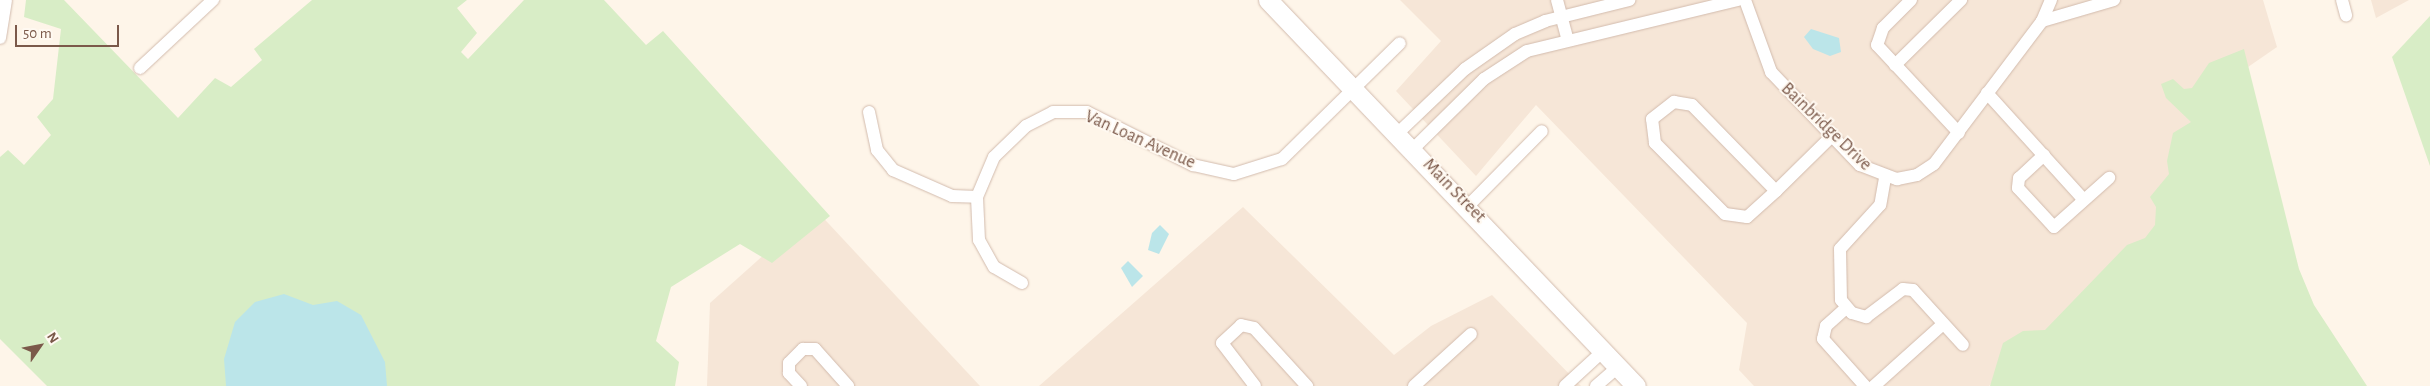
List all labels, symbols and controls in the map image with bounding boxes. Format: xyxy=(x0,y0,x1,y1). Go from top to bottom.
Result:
scale bar xyxy=(18,15,121,47)
text: 50 m xyxy=(23,26,52,41)
street label: Bainbridge Drive xyxy=(1776,78,1876,176)
street label: Van Loan Avenue xyxy=(1081,106,1199,174)
street label: Main Street xyxy=(1418,154,1490,228)
north arrow xyxy=(15,321,65,371)
text: N xyxy=(44,330,61,346)

